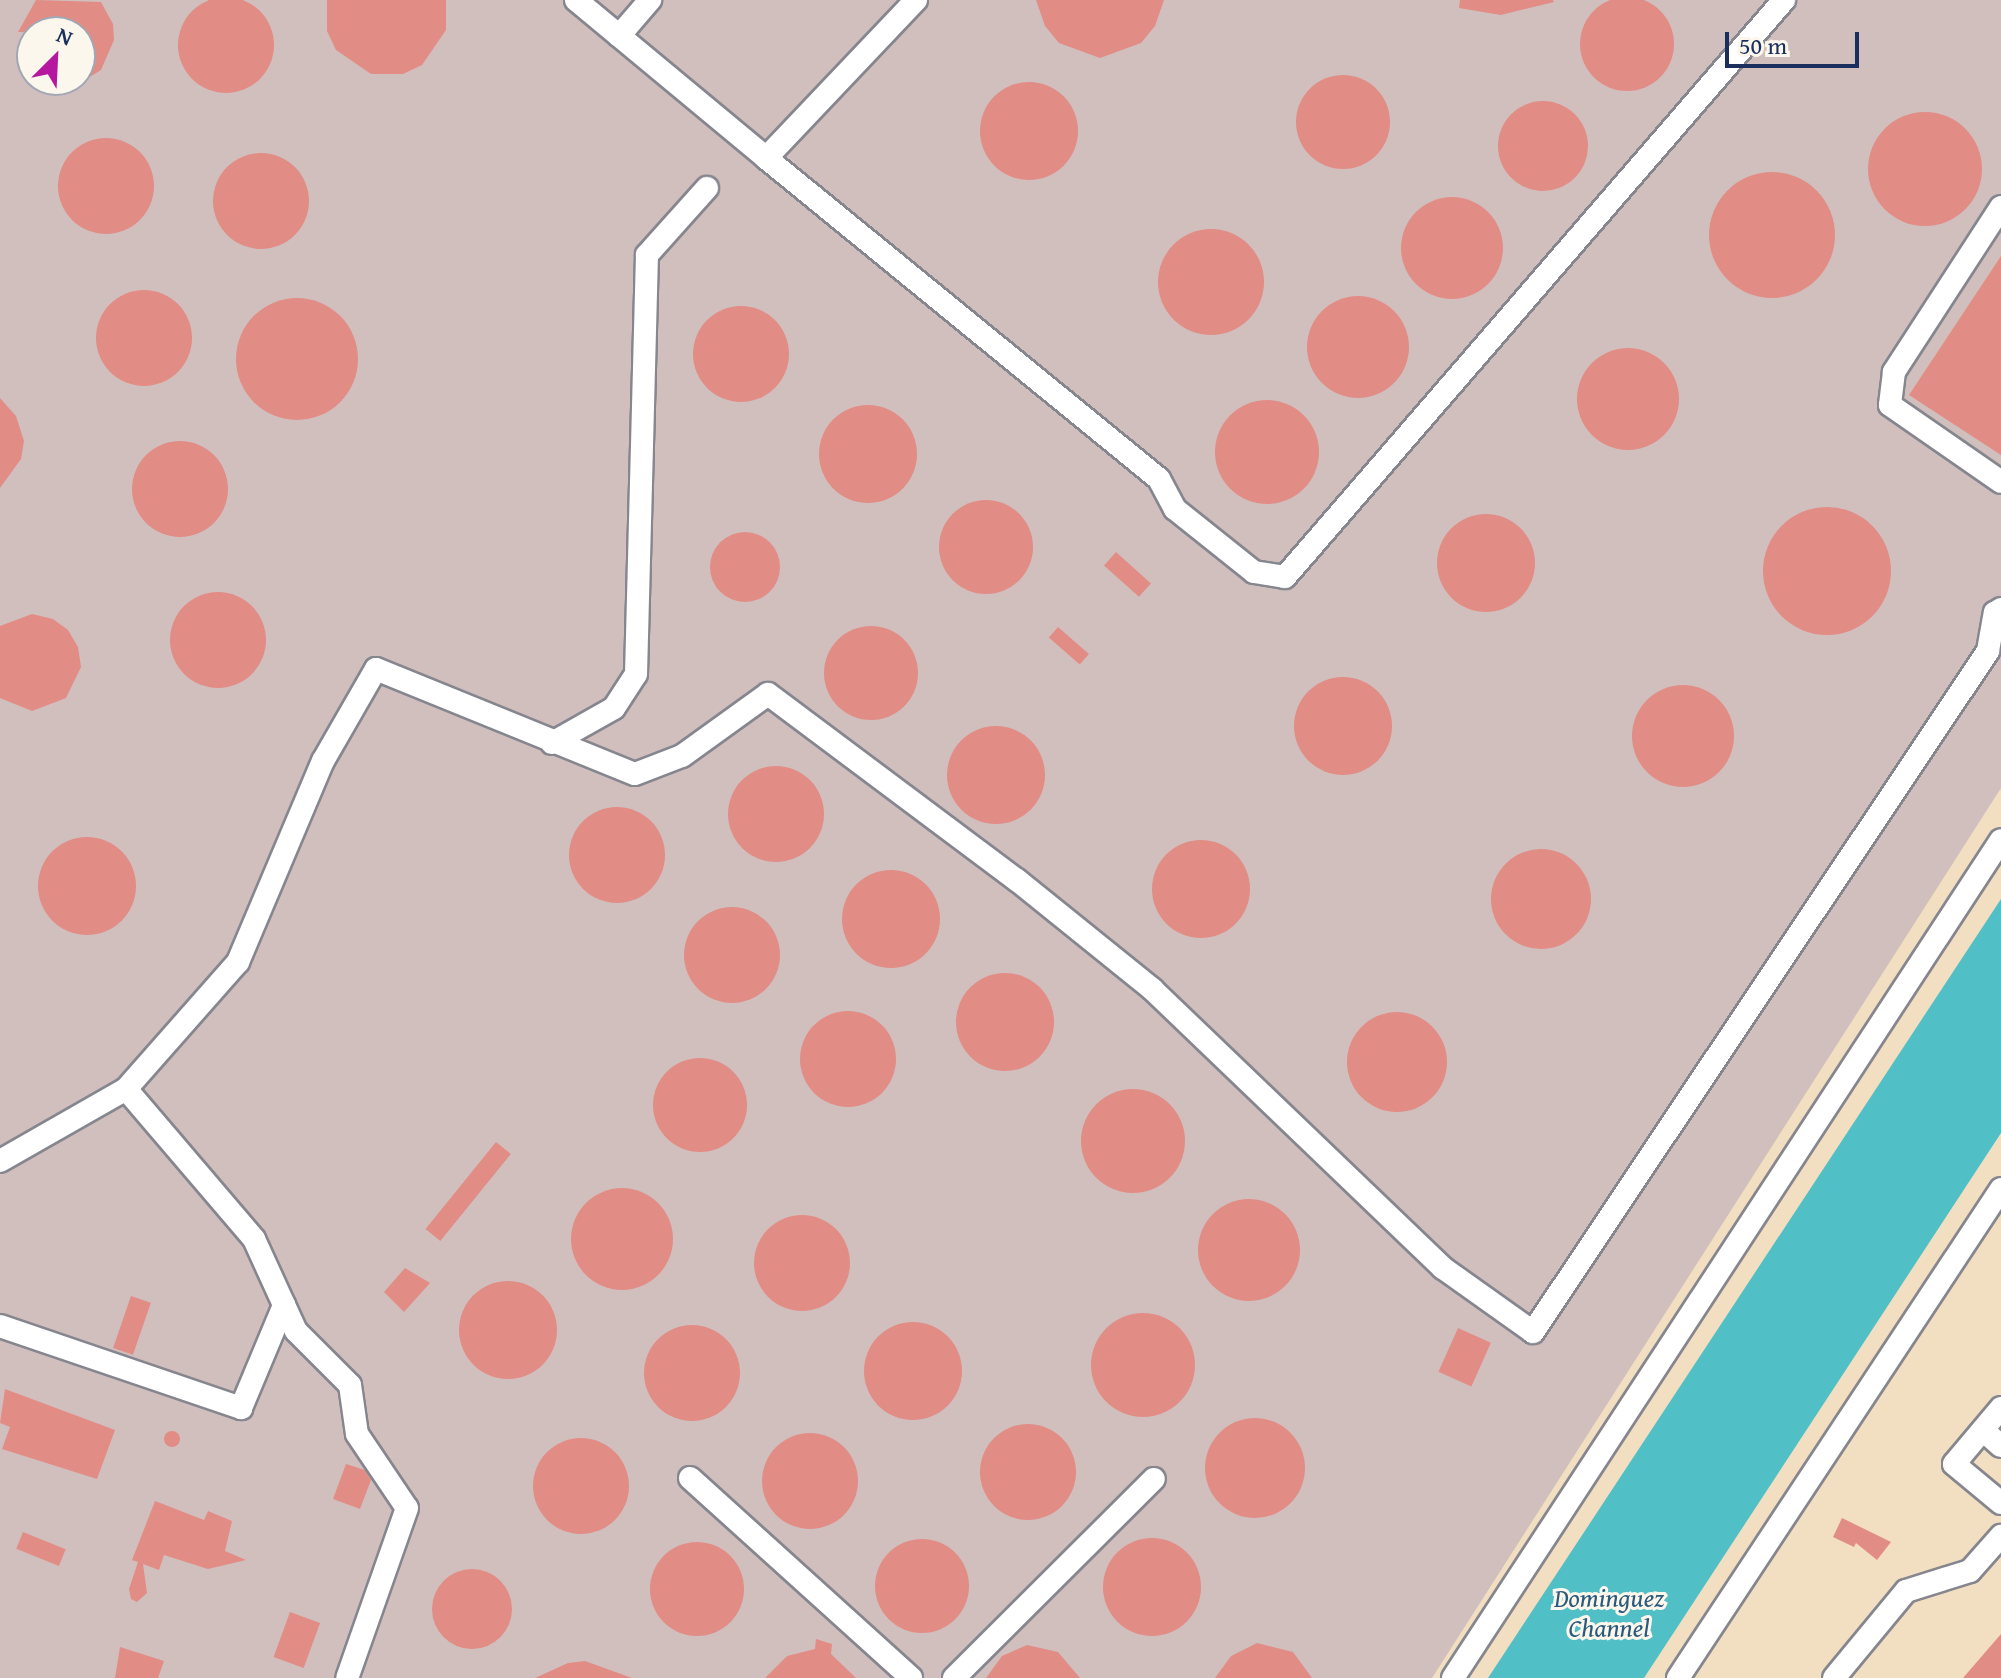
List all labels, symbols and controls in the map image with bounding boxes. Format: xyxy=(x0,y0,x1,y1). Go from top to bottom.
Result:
north arrow xyxy=(16,16,96,96)
scale bar xyxy=(1729,16,1863,66)
text: N xyxy=(52,18,78,54)
text: 50 m xyxy=(1739,28,1787,63)
water label: Dominguez Channel xyxy=(1554,1582,1664,1644)

